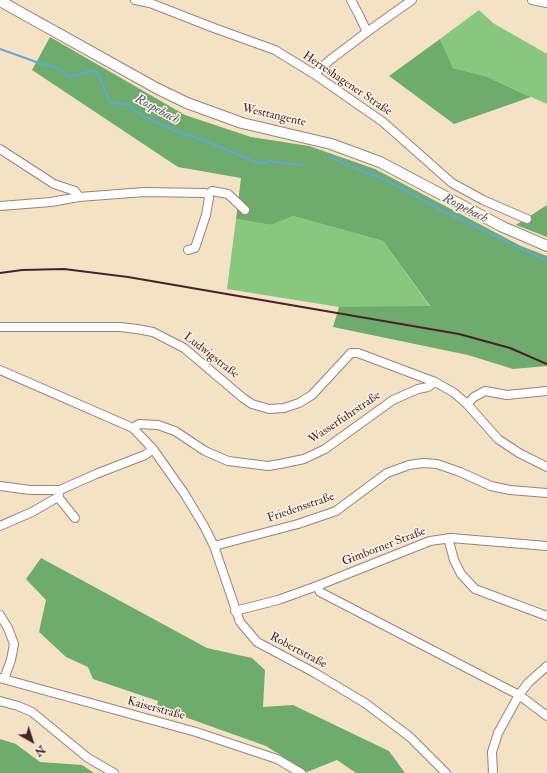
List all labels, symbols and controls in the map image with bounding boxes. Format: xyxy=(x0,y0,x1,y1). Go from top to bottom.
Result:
street label: Herreshagener Straße xyxy=(300,49,394,119)
water label: Rospebach xyxy=(132,92,182,128)
street label: Westtangente xyxy=(241,102,307,130)
water label: Rospebach xyxy=(440,191,490,227)
street label: Ludwigstraße xyxy=(181,330,241,382)
street label: Wasserfuhrstraße xyxy=(306,389,384,447)
street label: Friedensstraße xyxy=(266,490,336,526)
street label: Gimborner Straße xyxy=(340,524,428,570)
street label: Robertstraße xyxy=(267,630,329,672)
street label: Kaiserstraße xyxy=(126,694,186,724)
north arrow xyxy=(12,721,52,761)
text: N xyxy=(32,743,48,759)

